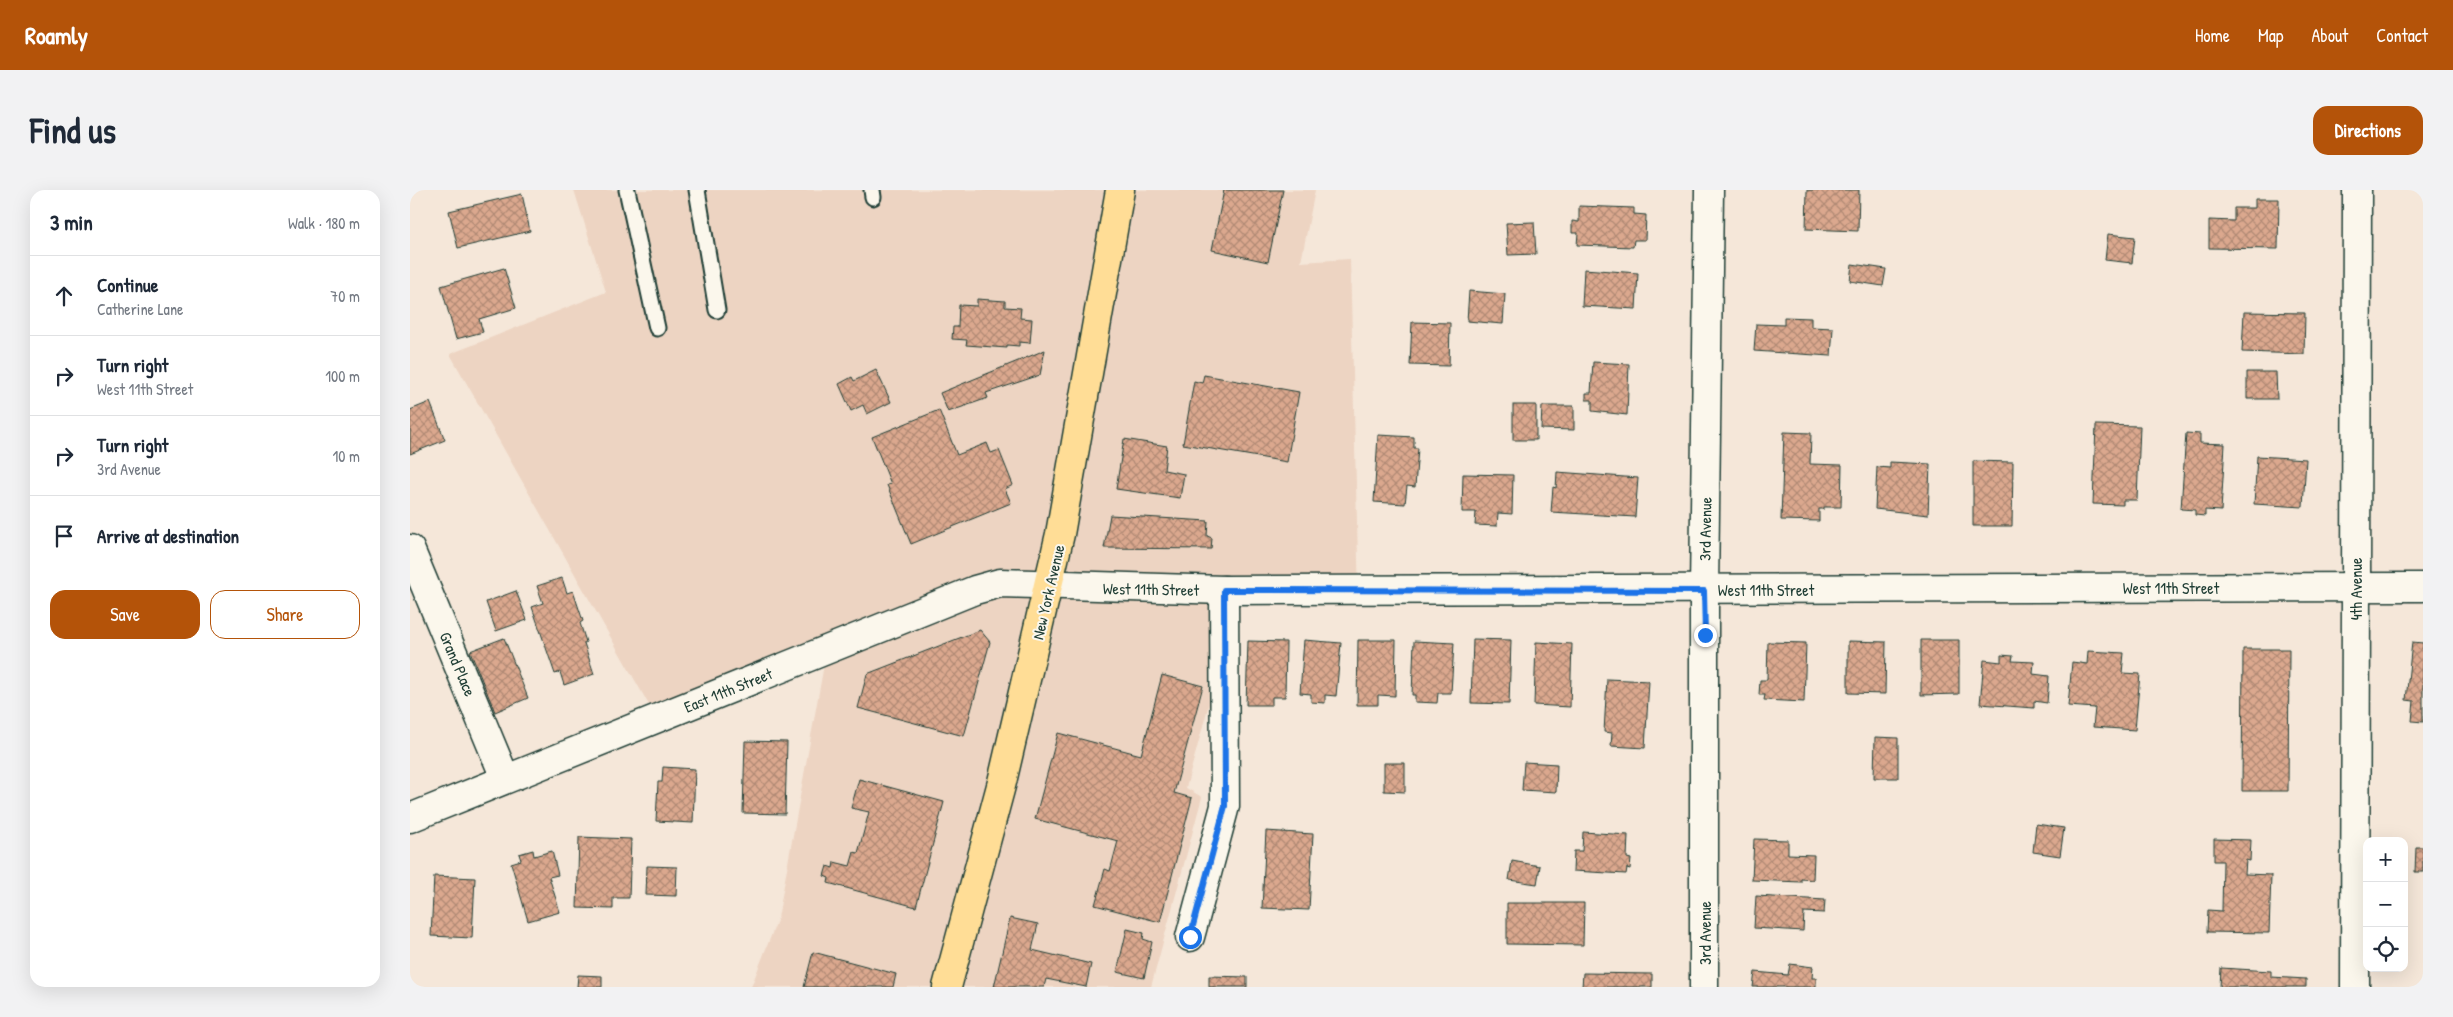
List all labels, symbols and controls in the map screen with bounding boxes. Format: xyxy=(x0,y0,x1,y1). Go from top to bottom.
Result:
text: Roamly xyxy=(25,19,88,51)
text: Home xyxy=(2195,23,2230,48)
text: Map xyxy=(2258,23,2283,48)
text: About xyxy=(2311,23,2348,48)
text: Contact xyxy=(2376,23,2428,48)
button: Directions xyxy=(2313,106,2423,155)
text: Find us xyxy=(30,107,116,154)
text: 3 min xyxy=(50,208,93,237)
text: Walk · 180 m xyxy=(288,212,360,234)
text: Continue xyxy=(97,272,158,298)
icon: ahead xyxy=(50,282,78,310)
text: 70 m xyxy=(330,285,360,307)
text: Catherine Lane xyxy=(97,298,183,320)
text: Turn right xyxy=(97,352,168,378)
icon: right xyxy=(50,362,78,390)
text: 100 m xyxy=(325,365,360,387)
text: West 11th Street xyxy=(97,378,193,400)
text: Turn right xyxy=(97,432,168,458)
icon: right xyxy=(50,442,78,470)
text: 10 m xyxy=(332,445,360,467)
text: 3rd Avenue xyxy=(97,458,161,480)
street label: 3rd Avenue xyxy=(1693,496,1717,561)
icon: arrive xyxy=(50,522,78,550)
text: Arrive at destination xyxy=(97,523,239,549)
street label: New York Avenue xyxy=(1026,542,1070,642)
street label: 4th Avenue xyxy=(2345,557,2367,620)
street label: West 11th Street xyxy=(1103,577,1200,601)
street label: West 11th Street xyxy=(2123,577,2220,599)
street label: West 11th Street xyxy=(1718,579,1815,601)
button: Save xyxy=(50,590,200,639)
button: Share xyxy=(210,590,360,639)
route end xyxy=(1694,624,1717,647)
street label: Grand Place xyxy=(435,628,482,700)
street label: East 11th Street xyxy=(681,662,776,718)
map controls xyxy=(2363,837,2408,972)
button: + xyxy=(2363,837,2408,882)
button: − xyxy=(2363,882,2408,927)
street label: 3rd Avenue xyxy=(1694,900,1716,965)
route start xyxy=(1179,926,1202,949)
button: locate xyxy=(2363,927,2408,972)

